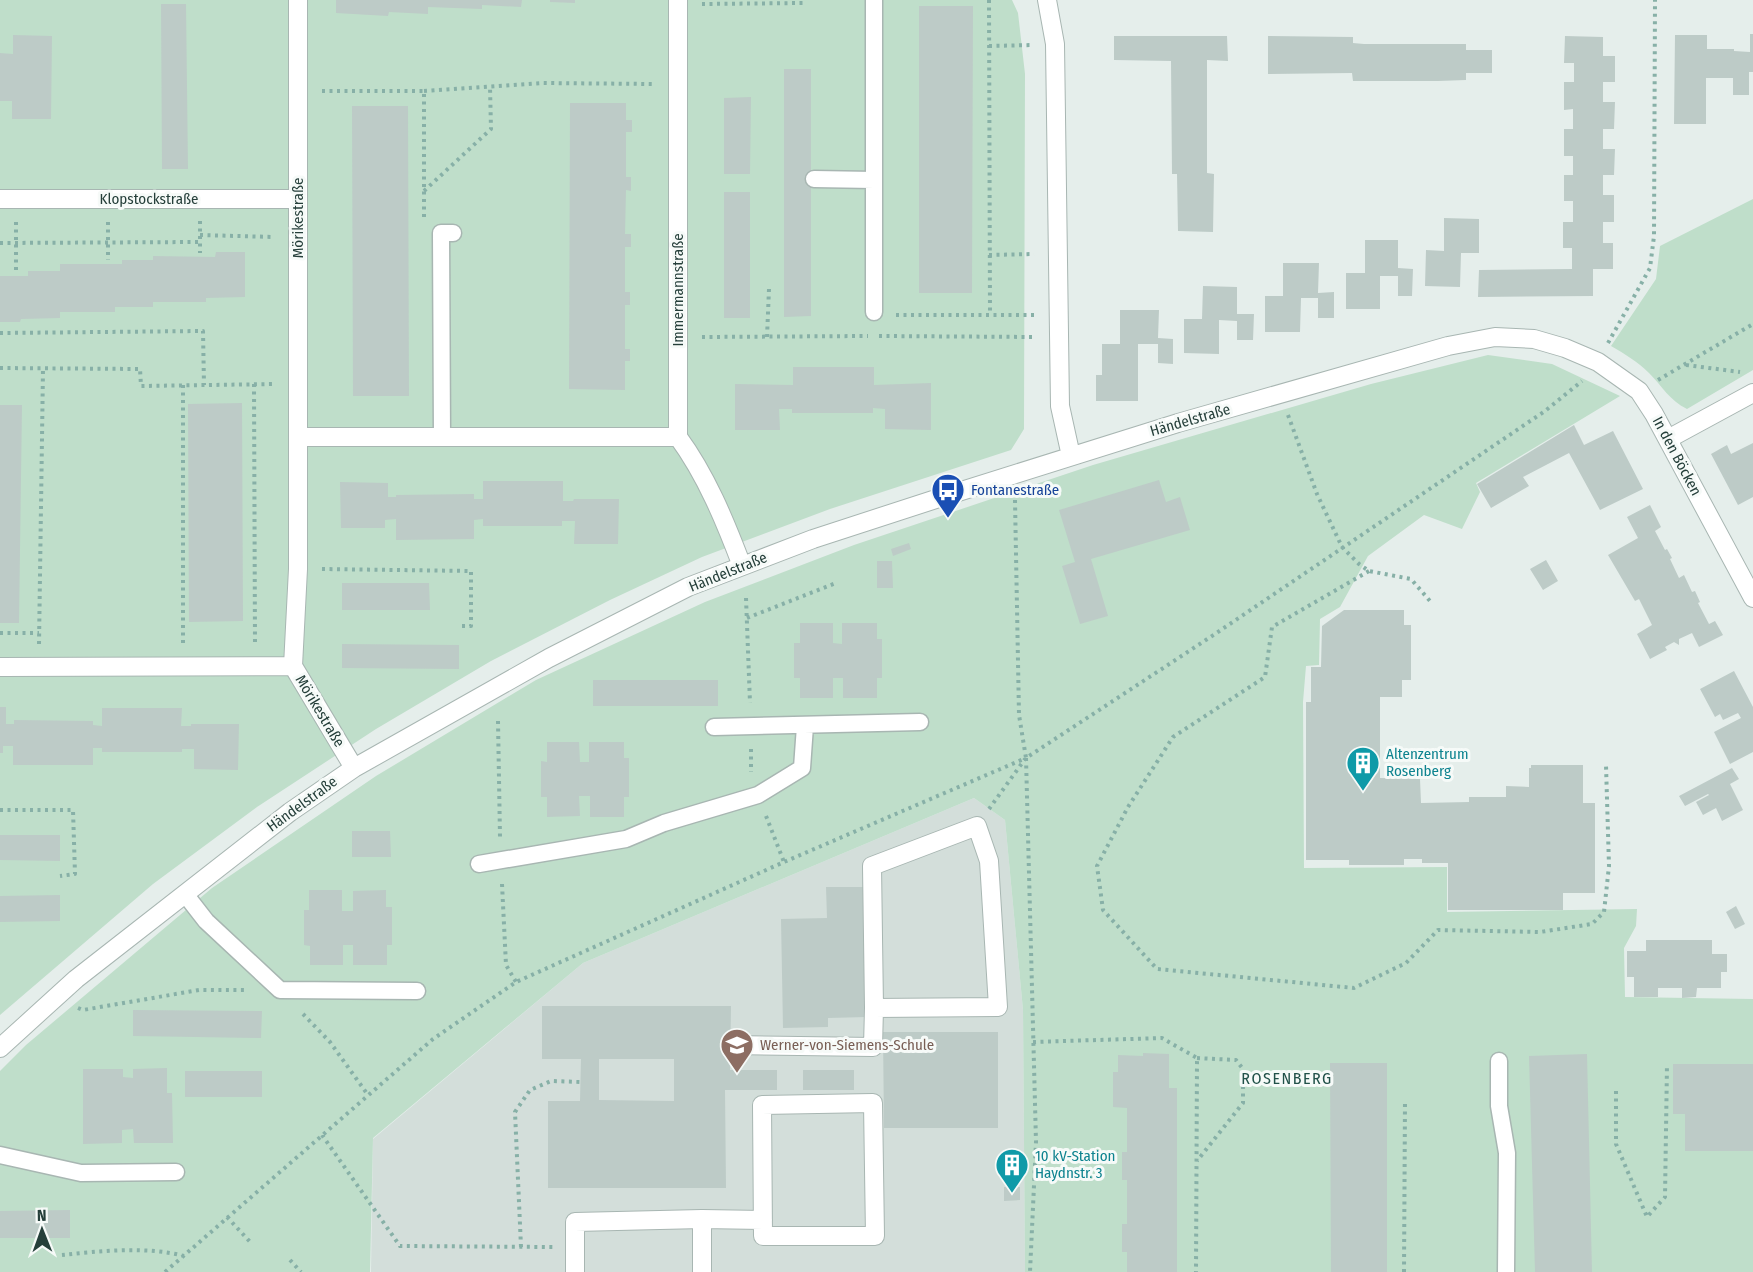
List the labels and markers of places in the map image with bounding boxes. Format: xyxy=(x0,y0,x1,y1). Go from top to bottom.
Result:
bus stop icon: Fontanestraße xyxy=(930,472,966,519)
place label: Fontanestraße xyxy=(971,481,1059,499)
building icon: Altenzentrum Rosenberg xyxy=(1345,745,1381,792)
place label: Altenzentrum Rosenberg xyxy=(1386,745,1469,780)
school or university icon: Werner-von-Siemens-Schule xyxy=(719,1027,755,1074)
place label: Werner-von-Siemens-Schule xyxy=(760,1036,934,1054)
building icon: 10 kV-Station Haydnstr. 3 xyxy=(994,1147,1030,1194)
place label: 10 kV-Station Haydnstr. 3 xyxy=(1035,1147,1115,1182)

